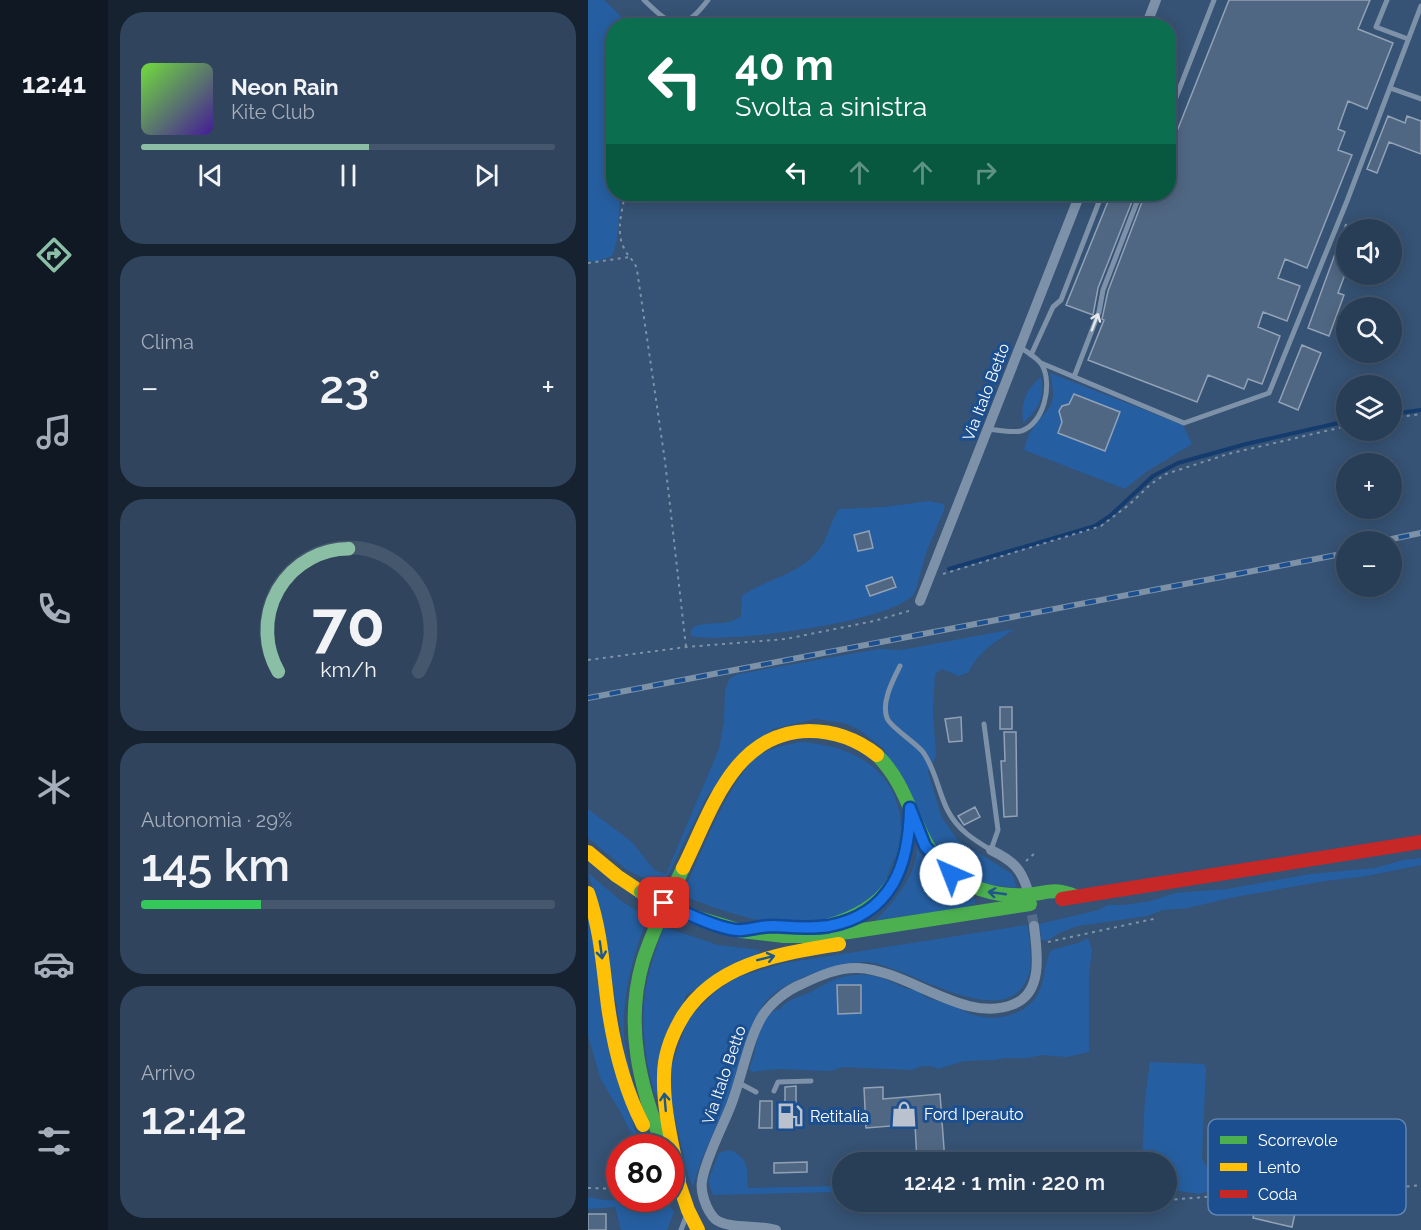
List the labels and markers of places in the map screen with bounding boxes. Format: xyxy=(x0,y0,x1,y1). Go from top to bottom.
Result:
pin xyxy=(638,877,689,928)
shop icon: Ford Iperauto xyxy=(889,1099,919,1129)
fuel station icon: Retitalia xyxy=(775,1101,805,1131)
place label: Ford Iperauto xyxy=(924,1105,1024,1124)
place label: Retitalia xyxy=(810,1107,869,1126)

